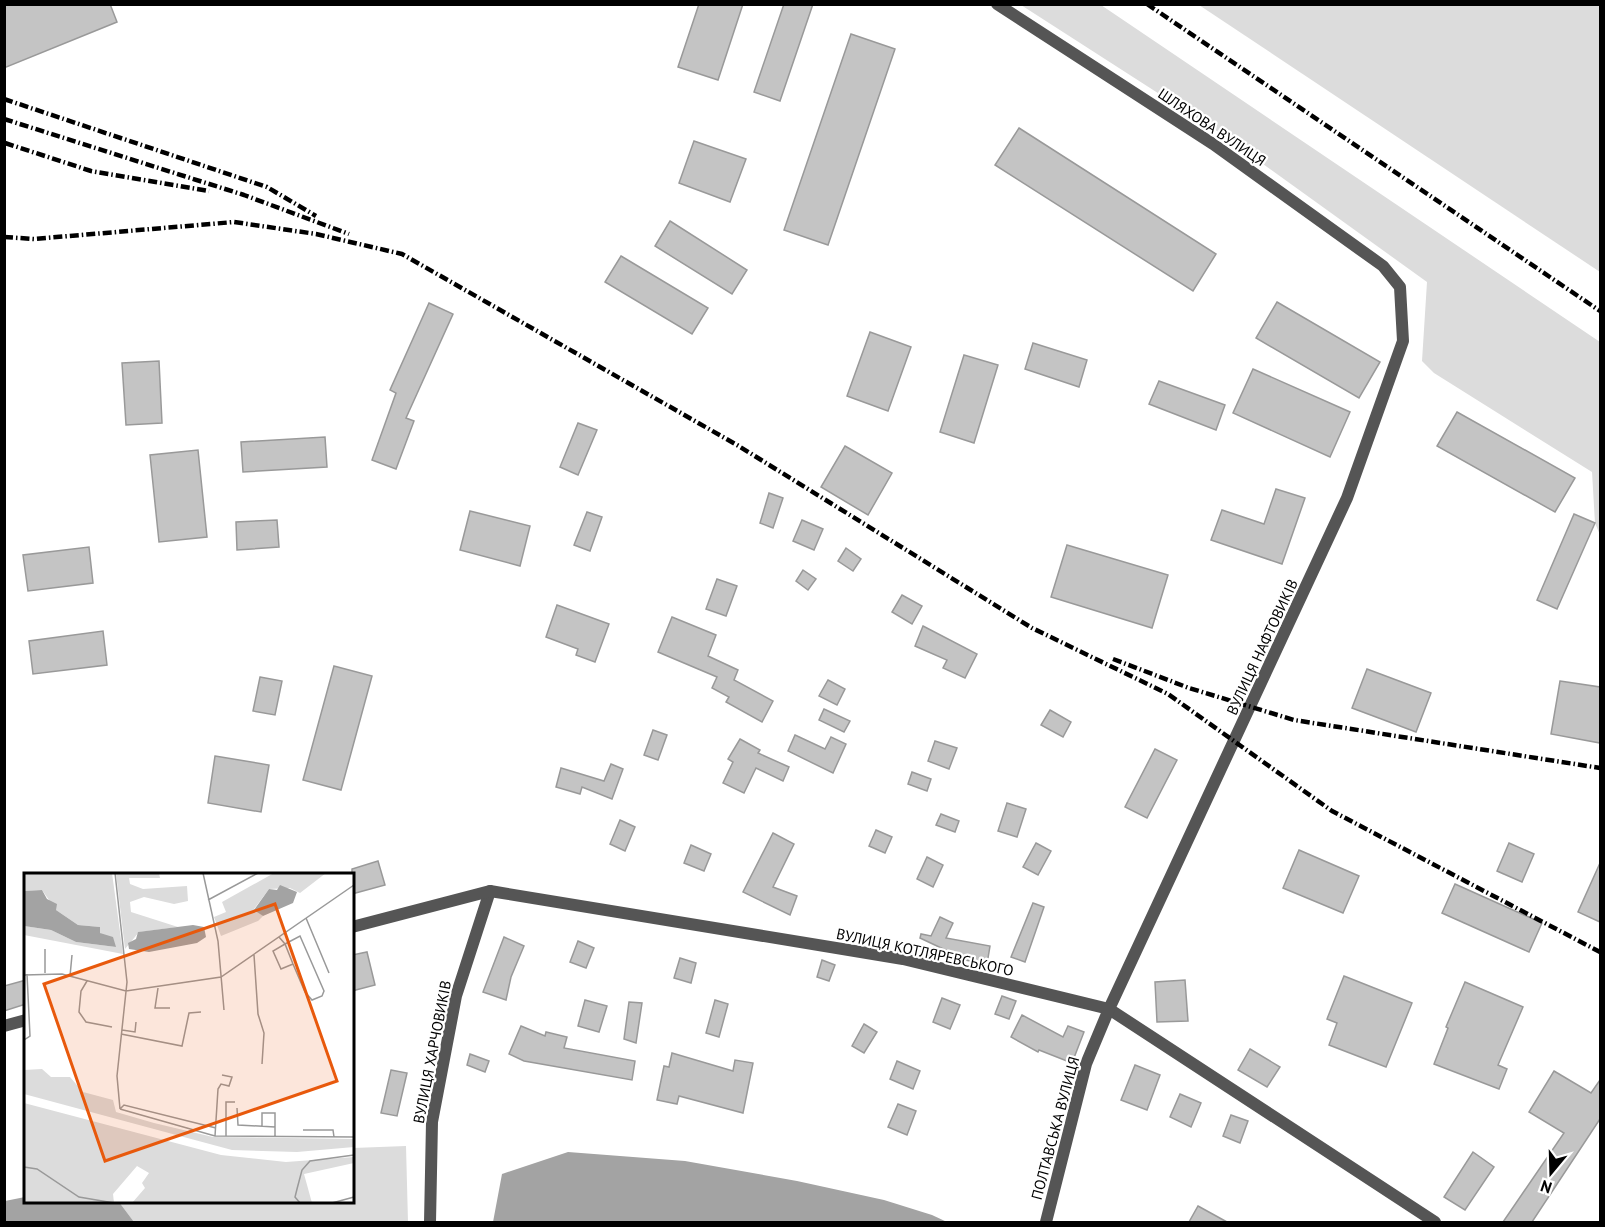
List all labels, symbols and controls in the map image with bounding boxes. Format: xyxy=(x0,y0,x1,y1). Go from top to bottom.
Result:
street label: ШЛЯХОВА ВУЛИЦЯ xyxy=(1154,84,1270,170)
street label: ВУЛИЦЯ НАФТОВИКІВ xyxy=(1222,576,1302,718)
inset map xyxy=(24,873,354,1203)
street label: ВУЛИЦЯ КОТЛЯРЕВСЬКОГО xyxy=(835,924,1015,980)
street label: ВУЛИЦЯ ХАРЧОВИКІВ xyxy=(409,979,455,1125)
street label: ПОЛТАВСЬКА ВУЛИЦЯ xyxy=(1027,1054,1083,1202)
north arrow xyxy=(1521,1143,1581,1203)
text: N xyxy=(1538,1176,1554,1198)

